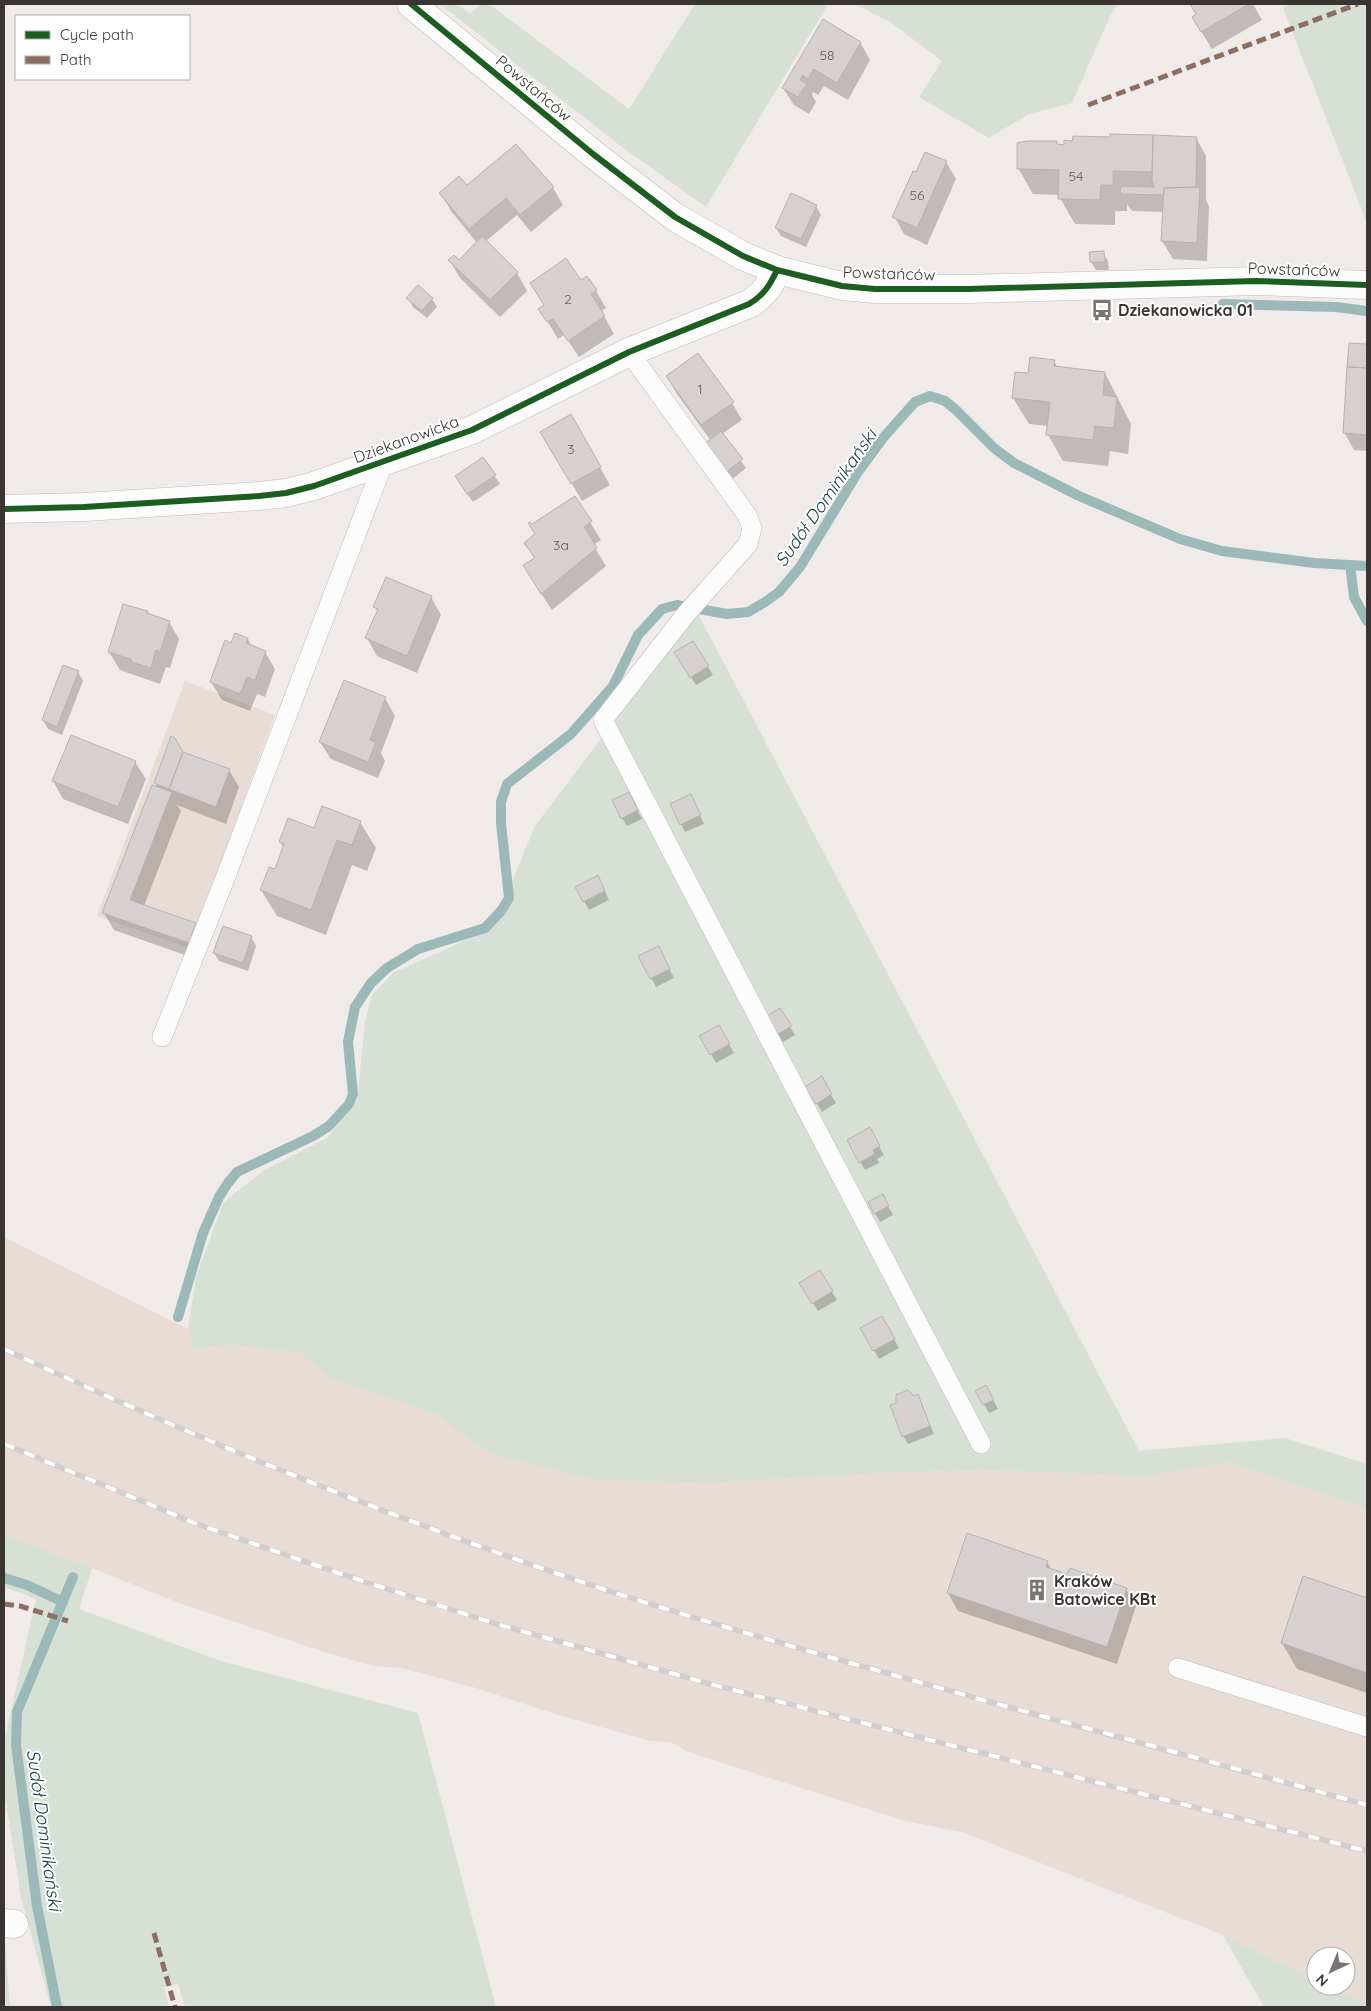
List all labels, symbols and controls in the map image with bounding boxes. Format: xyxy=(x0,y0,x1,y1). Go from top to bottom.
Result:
legend xyxy=(15,15,190,80)
text: Cycle path xyxy=(60,25,134,44)
house number: 58 xyxy=(819,46,835,64)
text: Path xyxy=(60,50,92,69)
street label: Powstańców xyxy=(492,50,576,126)
house number: 54 xyxy=(1068,167,1084,185)
house number: 56 xyxy=(909,186,925,204)
street label: Powstańców xyxy=(1247,257,1341,281)
street label: Powstańców xyxy=(842,261,936,285)
house number: 2 xyxy=(564,290,572,308)
bus stop icon: Dziekanowicka 01 xyxy=(1089,297,1115,323)
place label: Dziekanowicka 01 xyxy=(1118,300,1253,320)
house number: 1 xyxy=(697,380,703,398)
street label: Dziekanowicka xyxy=(351,411,461,467)
water label: Sudół Dominikański xyxy=(770,423,883,571)
house number: 3 xyxy=(567,440,575,458)
house number: 3a xyxy=(553,536,569,554)
place label: Kraków Batowice KBt xyxy=(1054,1571,1157,1609)
building icon: Kraków Batowice KBt xyxy=(1024,1577,1050,1603)
water label: Sudół Dominikański xyxy=(22,1748,67,1914)
north arrow xyxy=(1306,1946,1356,1996)
text: N xyxy=(1312,1970,1332,1990)

